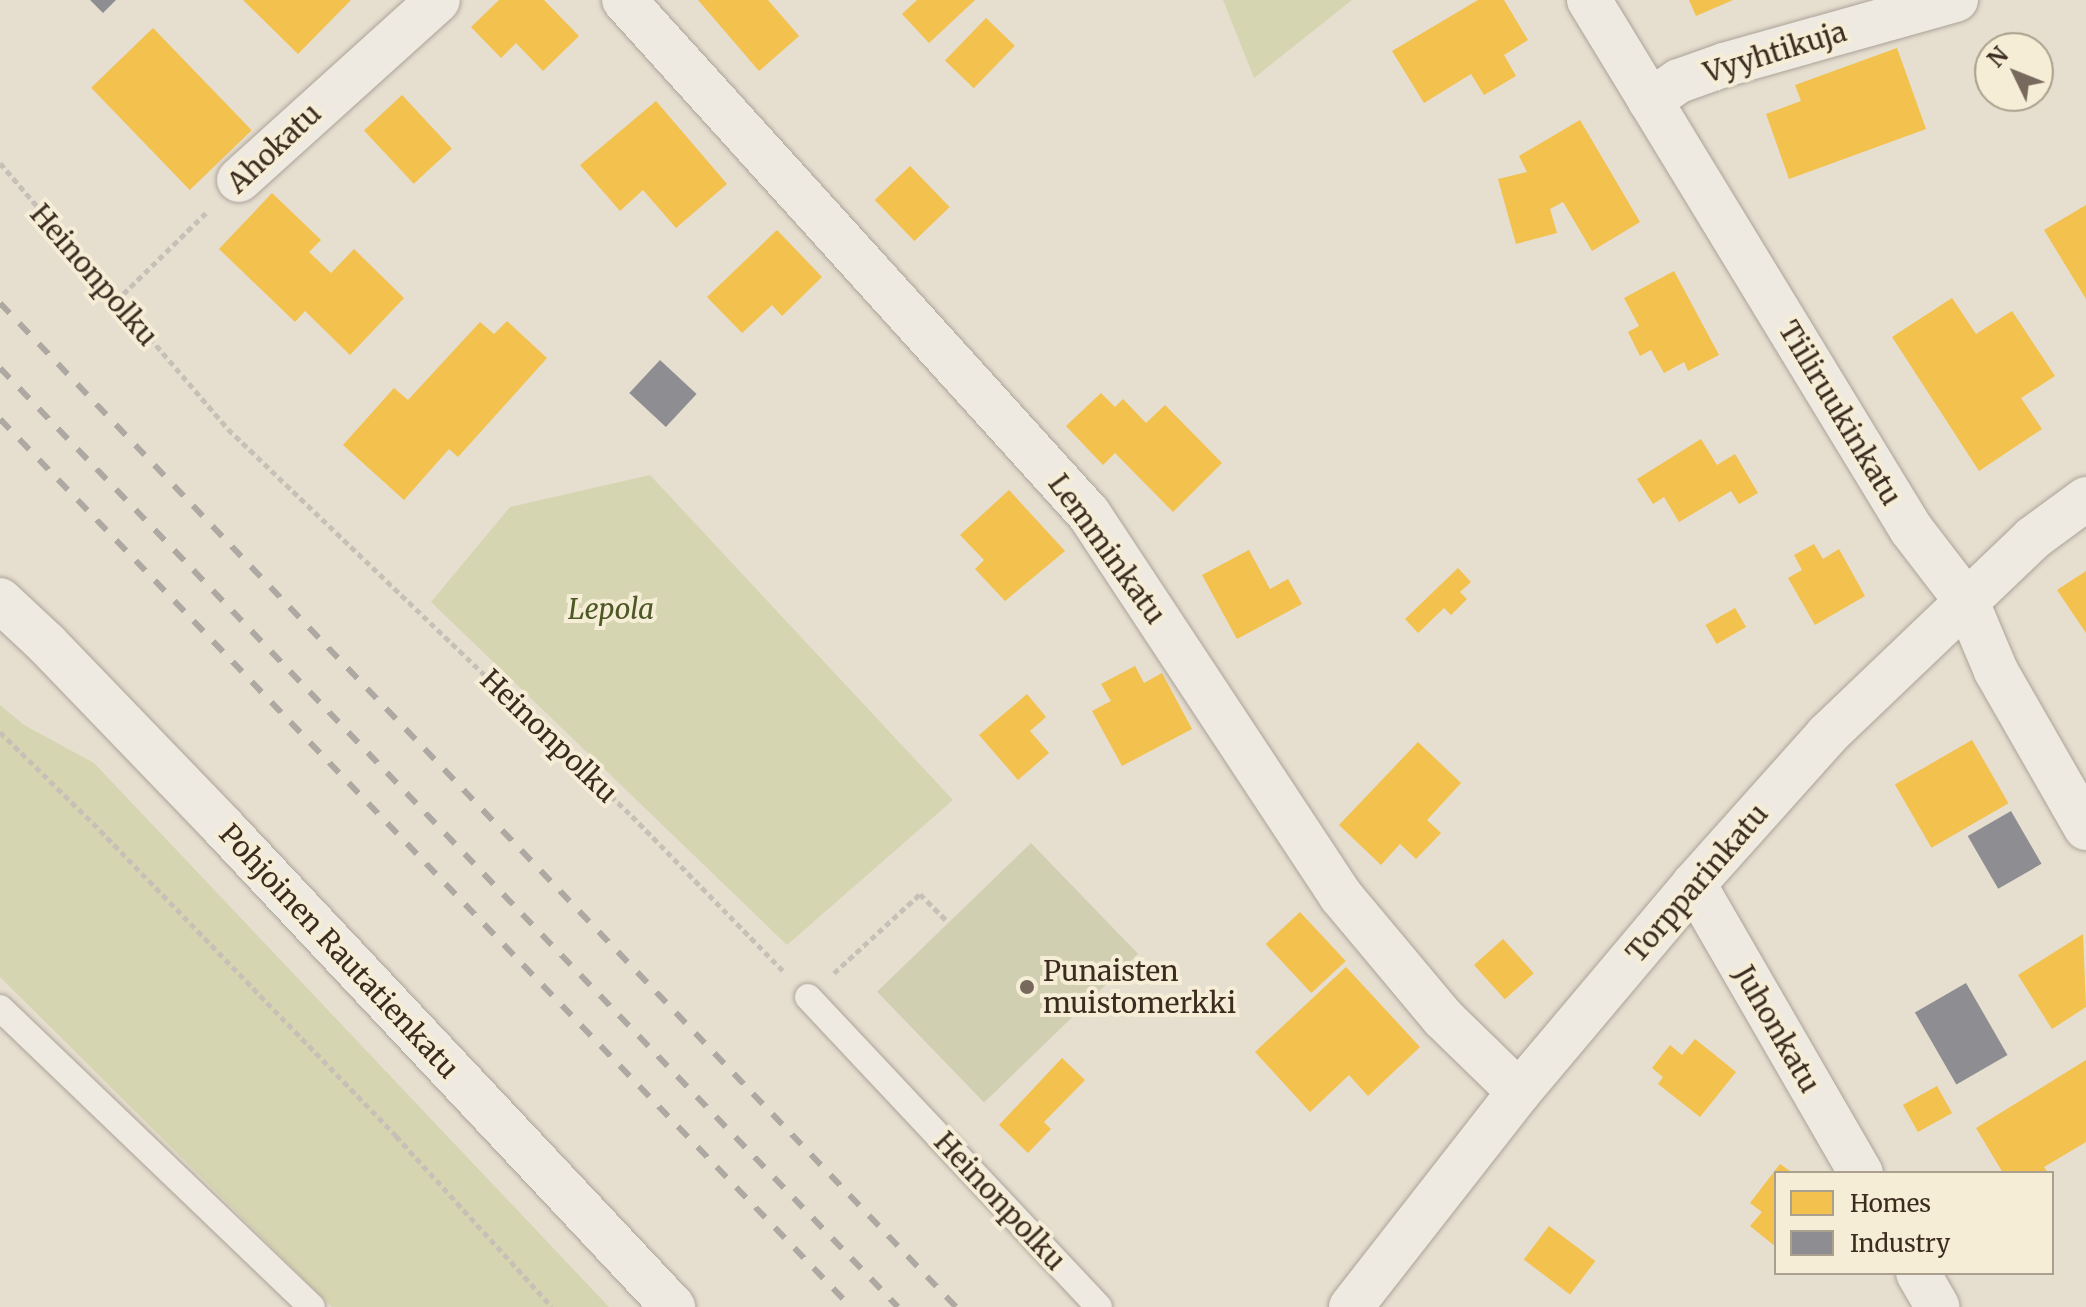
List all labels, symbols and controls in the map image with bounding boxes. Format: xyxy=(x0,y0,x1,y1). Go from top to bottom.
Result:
street label: Vyyhtikuja xyxy=(1700,14,1850,90)
north arrow xyxy=(1974,32,2054,112)
text: N xyxy=(1982,41,2014,73)
street label: Ahokatu xyxy=(220,96,328,200)
street label: Heinonpolku xyxy=(23,197,165,353)
street label: Tiiliruukinkatu xyxy=(1772,315,1908,511)
street label: Lemminkatu xyxy=(1042,468,1172,630)
park label: Lepola xyxy=(568,592,654,626)
street label: Heinonpolku xyxy=(474,663,624,809)
street label: Torpparinkatu xyxy=(1619,797,1775,969)
street label: Pohjoinen Rautatienkatu xyxy=(212,817,466,1085)
place label: Punaisten muistomerkki xyxy=(1043,954,1236,1020)
street label: Juhonkatu xyxy=(1727,960,1827,1098)
marker: Punaisten muistomerkki xyxy=(1018,978,1036,996)
street label: Heinonpolku xyxy=(927,1125,1073,1277)
legend xyxy=(1774,1171,2054,1275)
text: Homes xyxy=(1850,1188,1931,1219)
text: Industry xyxy=(1850,1228,1950,1259)

